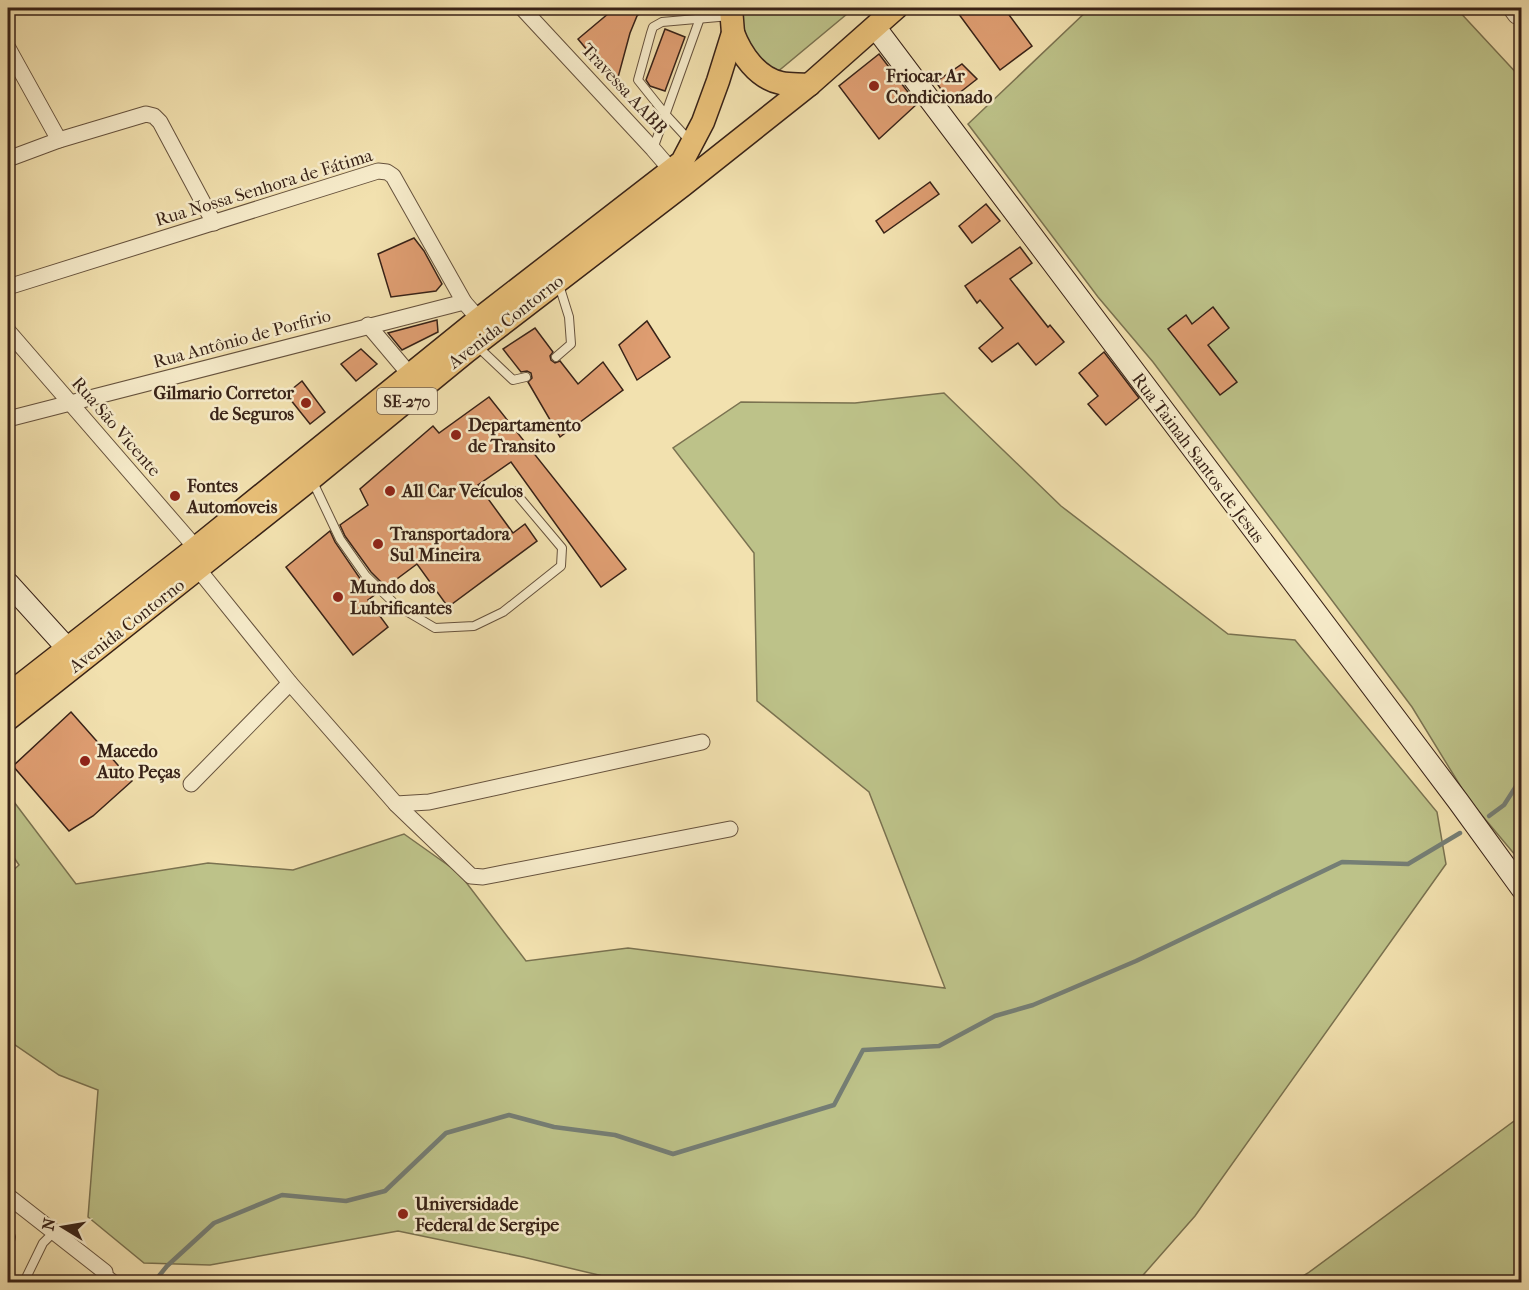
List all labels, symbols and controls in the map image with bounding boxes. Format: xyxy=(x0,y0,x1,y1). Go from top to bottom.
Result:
street label: Travessa AABB xyxy=(577,39,671,139)
place label: Friocar Ar Condicionado xyxy=(885,66,992,108)
marker: Friocar Ar Condicionado xyxy=(867,79,881,93)
street label: Rua Nossa Senhora de Fátima xyxy=(153,145,376,231)
street label: Avenida Contorno xyxy=(443,270,568,374)
street label: Rua Antônio de Porfirio xyxy=(151,305,333,373)
street label: Rua Tainah Santos de Jesus xyxy=(1127,369,1269,547)
street label: Rua São Vicente xyxy=(67,373,165,481)
place label: Gilmario Corretor de Seguros xyxy=(154,383,294,425)
road number: SE-270 xyxy=(377,388,437,414)
marker: Gilmario Corretor de Seguros xyxy=(299,396,313,410)
place label: Departamento de Transito xyxy=(468,415,581,457)
marker: Departamento de Transito xyxy=(449,428,463,442)
place label: Fontes Automoveis xyxy=(186,476,278,518)
place label: All Car Veículos xyxy=(401,481,523,502)
marker: All Car Veículos xyxy=(383,484,397,498)
marker: Fontes Automoveis xyxy=(168,489,182,503)
place label: Transportadora Sul Mineira xyxy=(389,524,511,566)
marker: Transportadora Sul Mineira xyxy=(371,537,385,551)
street label: Avenida Contorno xyxy=(64,574,189,678)
place label: Mundo dos Lubrificantes xyxy=(349,577,452,619)
marker: Mundo dos Lubrificantes xyxy=(331,590,345,604)
place label: Macedo Auto Peças xyxy=(96,741,181,783)
marker: Macedo Auto Peças xyxy=(78,754,92,768)
place label: Universidade Federal de Sergipe xyxy=(414,1194,559,1236)
north arrow xyxy=(33,1197,93,1257)
marker: Universidade Federal de Sergipe xyxy=(396,1207,410,1221)
text: N xyxy=(38,1216,59,1232)

